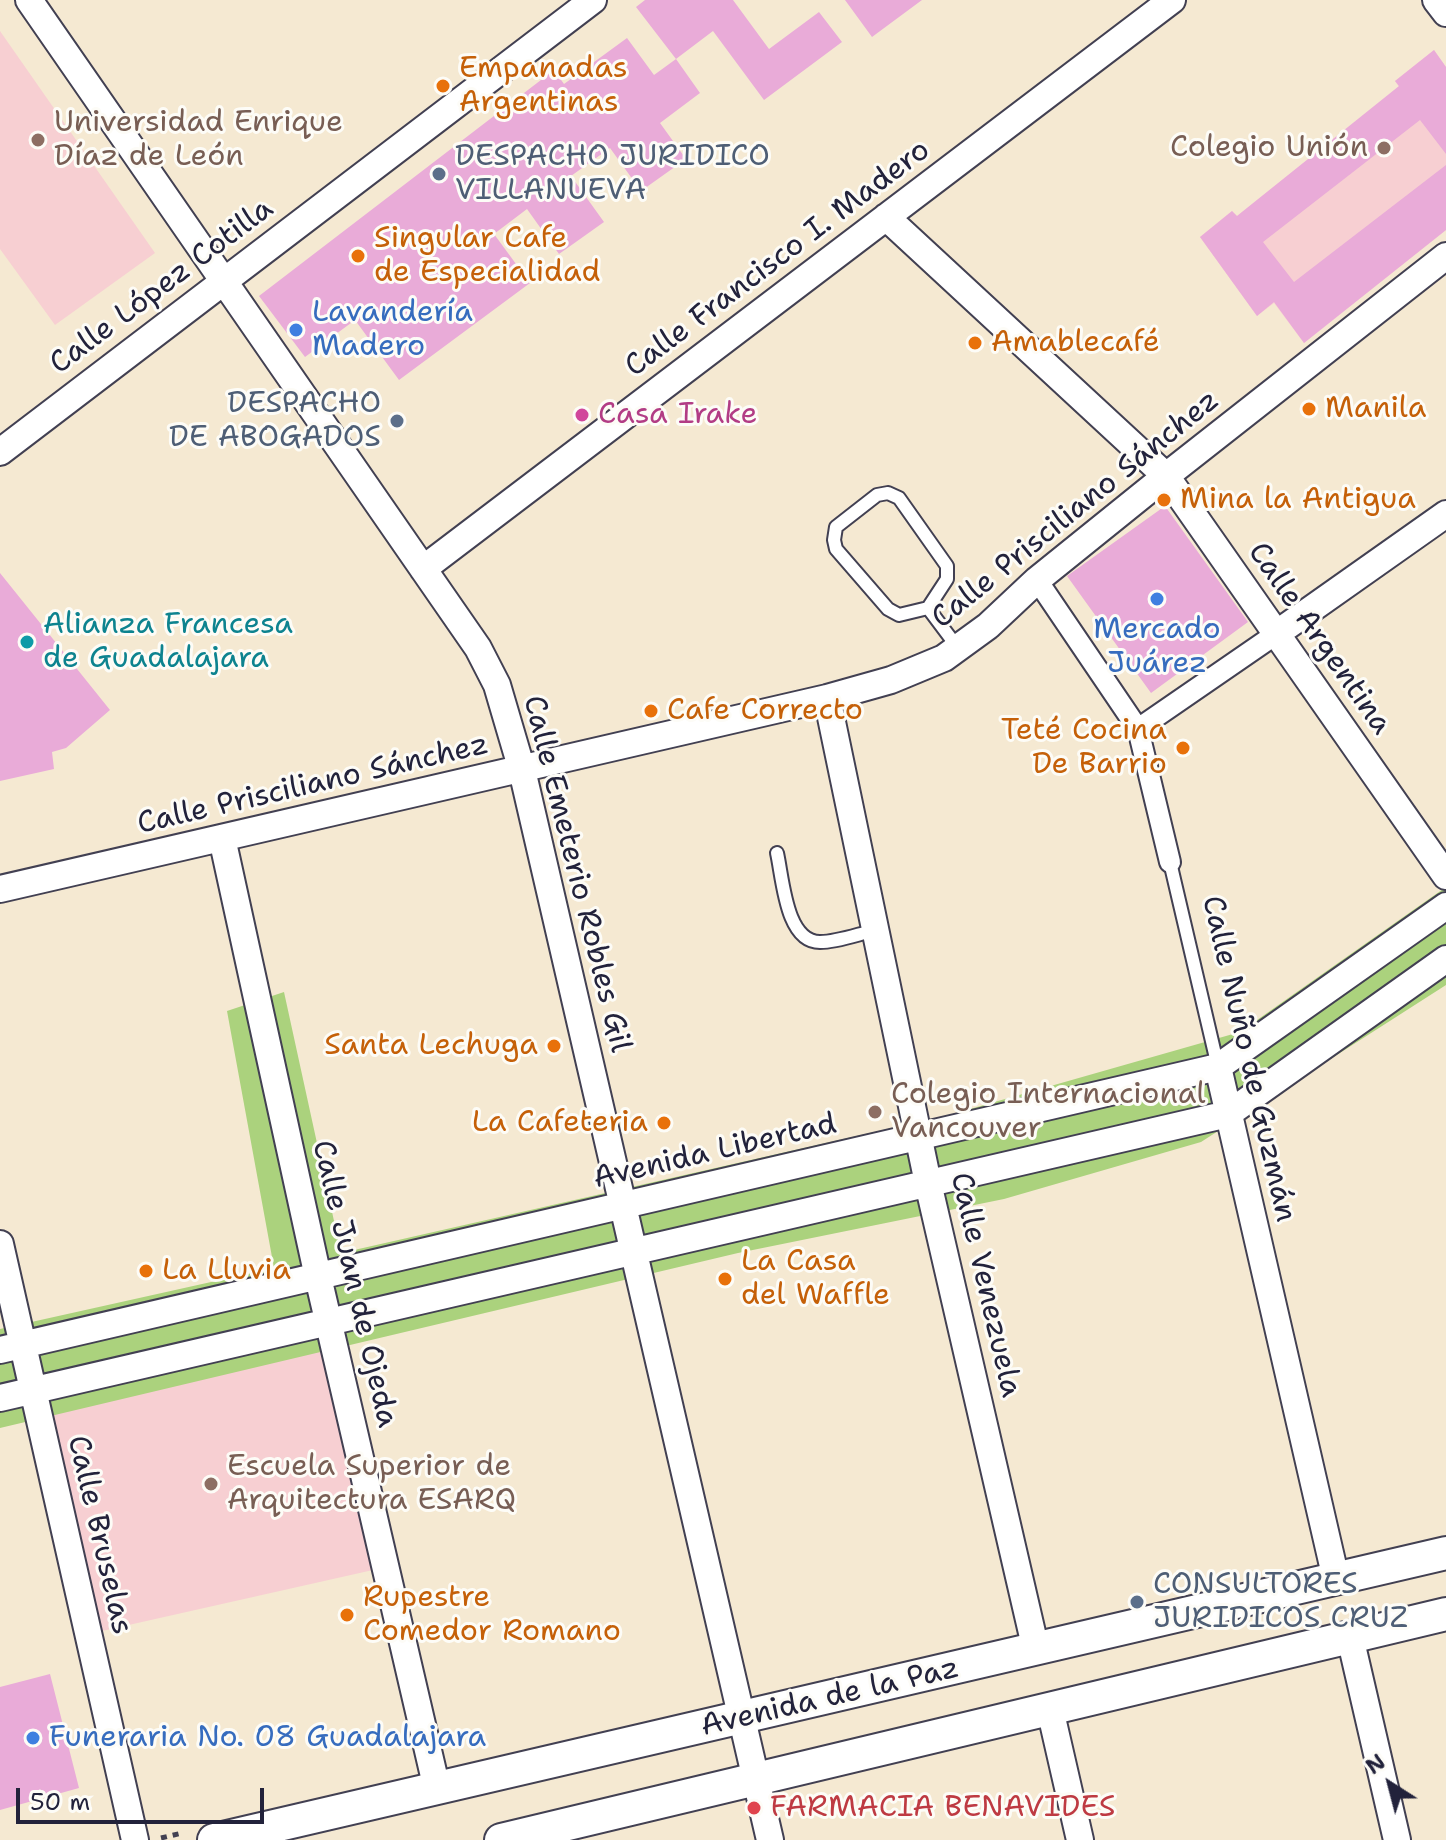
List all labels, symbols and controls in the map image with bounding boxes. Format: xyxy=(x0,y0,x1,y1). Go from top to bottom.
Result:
place label: Empanadas Argentinas xyxy=(459,51,628,122)
marker: Empanadas Argentinas xyxy=(434,77,452,95)
place label: Universidad Enrique Díaz de León xyxy=(54,105,343,176)
place label: Colegio Unión xyxy=(1170,130,1368,166)
marker: Universidad Enrique Díaz de León xyxy=(29,131,47,149)
street label: Calle Francisco I. Madero xyxy=(619,133,937,385)
place label: DESPACHO JURIDICO VILLANUEVA xyxy=(455,139,770,210)
marker: Colegio Unión xyxy=(1375,139,1393,157)
marker: DESPACHO JURIDICO VILLANUEVA xyxy=(430,165,448,183)
street label: Calle López Cotilla xyxy=(43,191,281,383)
place label: Singular Cafe de Especialidad xyxy=(374,221,600,292)
marker: Singular Cafe de Especialidad xyxy=(349,247,367,265)
place label: Lavandería Madero xyxy=(312,295,473,366)
marker: Lavandería Madero xyxy=(287,321,305,339)
place label: Amablecafé xyxy=(991,325,1160,361)
marker: Amablecafé xyxy=(966,334,984,352)
street label: Calle Prisciliano Sánchez xyxy=(925,383,1227,637)
place label: DESPACHO DE ABOGADOS xyxy=(169,386,381,456)
place label: Manila xyxy=(1325,391,1426,427)
place label: Casa Irake xyxy=(598,397,757,433)
marker: Manila xyxy=(1300,400,1318,418)
marker: Casa Irake xyxy=(573,406,591,424)
marker: DESPACHO DE ABOGADOS xyxy=(388,412,406,430)
place label: Mina la Antigua xyxy=(1180,482,1416,518)
marker: Mina la Antigua xyxy=(1155,491,1173,509)
street label: Calle Argentina xyxy=(1239,536,1399,742)
marker: Mercado Juárez xyxy=(1148,590,1166,608)
place label: Alianza Francesa de Guadalajara xyxy=(43,607,293,678)
place label: Mercado Juárez xyxy=(1093,612,1221,682)
marker: Alianza Francesa de Guadalajara xyxy=(18,633,36,651)
street label: Calle Emeterio Robles Gil xyxy=(514,692,638,1056)
place label: Cafe Correcto xyxy=(667,693,863,729)
marker: Cafe Correcto xyxy=(642,702,660,720)
place label: Teté Cocina De Barrio xyxy=(1001,713,1167,784)
street label: Calle Prisciliano Sánchez xyxy=(134,727,492,843)
marker: Teté Cocina De Barrio xyxy=(1174,739,1192,757)
street label: Calle Nuño de Guzmán xyxy=(1193,893,1303,1225)
place label: Santa Lechuga xyxy=(324,1028,538,1064)
marker: Santa Lechuga xyxy=(545,1037,563,1055)
place label: Colegio Internacional Vancouver xyxy=(891,1077,1205,1148)
marker: Colegio Internacional Vancouver xyxy=(866,1103,884,1121)
place label: La Cafeteria xyxy=(472,1105,648,1141)
street label: Avenida Libertad xyxy=(590,1107,840,1197)
marker: La Cafeteria xyxy=(655,1114,673,1132)
street label: Calle Juan de Ojeda xyxy=(303,1137,405,1431)
street label: Calle Venezuela xyxy=(942,1169,1028,1401)
place label: La Casa del Waffle xyxy=(741,1244,890,1314)
place label: La Lluvia xyxy=(162,1253,291,1289)
marker: La Lluvia xyxy=(137,1262,155,1280)
marker: La Casa del Waffle xyxy=(716,1270,734,1288)
street label: Calle Bruselas xyxy=(59,1432,139,1638)
place label: Escuela Superior de Arquitectura ESARQ xyxy=(227,1449,516,1520)
marker: Escuela Superior de Arquitectura ESARQ xyxy=(202,1475,220,1493)
place label: CONSULTORES JURIDICOS CRUZ xyxy=(1153,1567,1408,1638)
place label: Rupestre Comedor Romano xyxy=(363,1580,621,1650)
marker: CONSULTORES JURIDICOS CRUZ xyxy=(1128,1593,1146,1611)
marker: Rupestre Comedor Romano xyxy=(338,1606,356,1624)
street label: Avenida de la Paz xyxy=(697,1651,963,1745)
place label: Funeraria No. 08 Guadalajara xyxy=(49,1720,486,1756)
marker: Funeraria No. 08 Guadalajara xyxy=(24,1729,42,1747)
north arrow xyxy=(1350,1744,1430,1824)
text: N xyxy=(1360,1747,1391,1781)
scale bar xyxy=(20,1772,268,1822)
text: 50 m xyxy=(30,1786,90,1818)
place label: FARMACIA BENAVIDES xyxy=(770,1790,1115,1826)
marker: FARMACIA BENAVIDES xyxy=(745,1799,763,1817)

